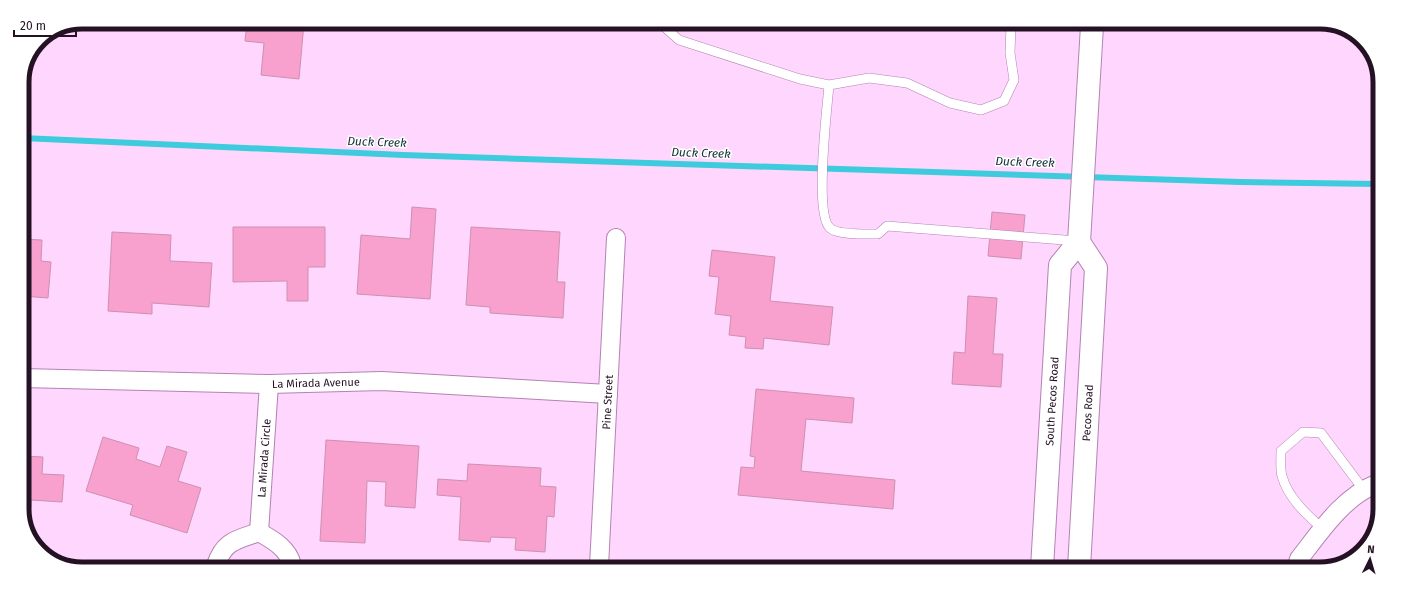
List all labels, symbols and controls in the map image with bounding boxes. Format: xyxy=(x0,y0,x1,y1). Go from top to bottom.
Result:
scale bar xyxy=(14,12,76,38)
text: 20 m xyxy=(20,19,46,33)
water label: Duck Creek xyxy=(347,134,407,150)
water label: Duck Creek xyxy=(671,145,731,161)
water label: Duck Creek xyxy=(995,154,1055,170)
street label: South Pecos Road xyxy=(1043,356,1061,446)
street label: La Mirada Avenue xyxy=(272,375,360,390)
street label: Pine Street xyxy=(600,375,615,430)
street label: Pecos Road xyxy=(1080,384,1096,442)
street label: La Mirada Circle xyxy=(255,418,273,498)
north arrow xyxy=(1350,539,1390,579)
text: N xyxy=(1367,543,1375,556)

